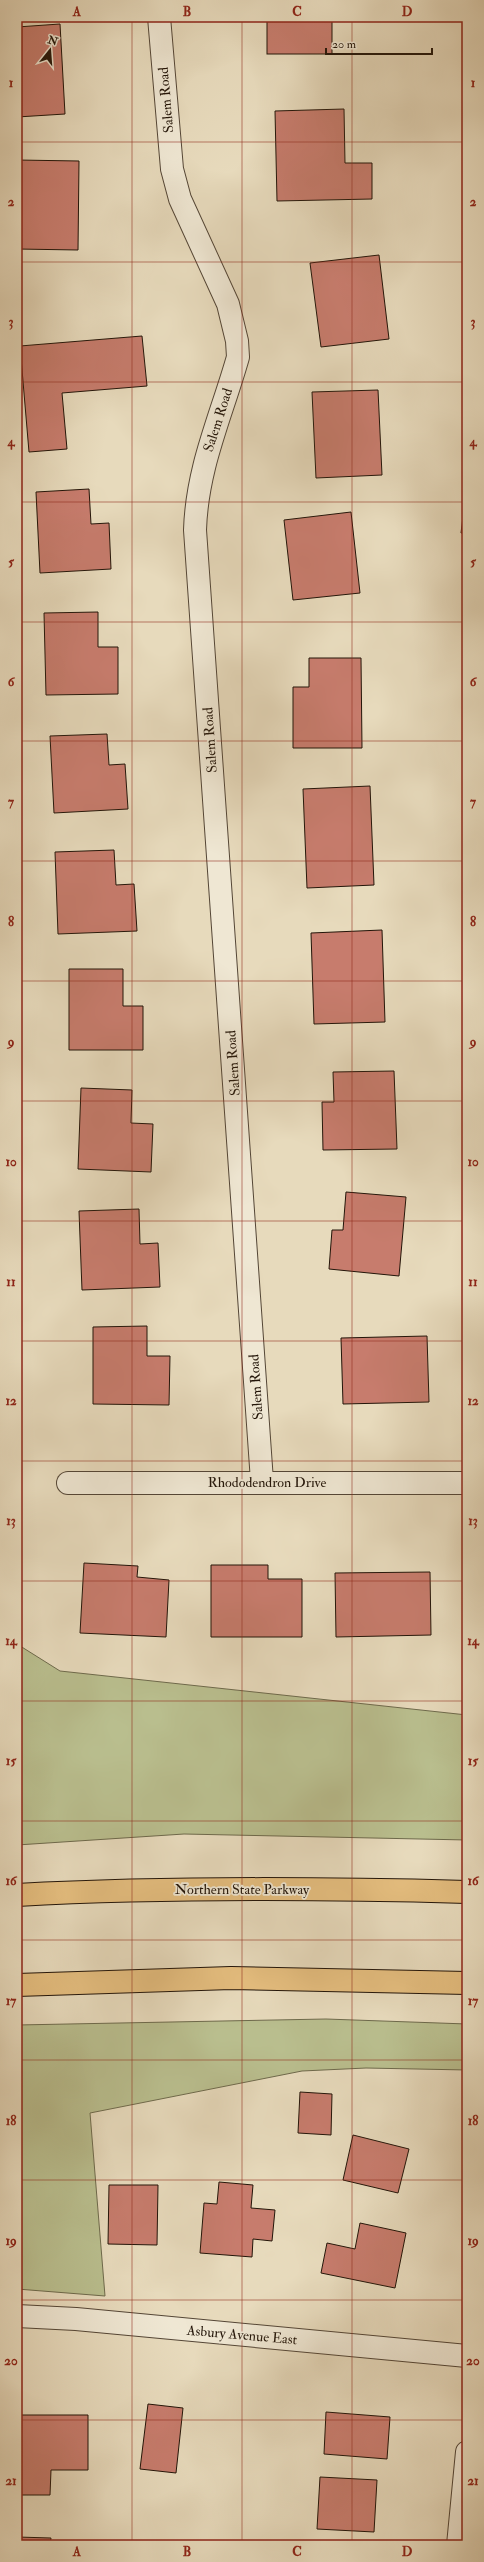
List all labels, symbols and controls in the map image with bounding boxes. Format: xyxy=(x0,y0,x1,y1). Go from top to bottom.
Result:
text: A xyxy=(72,4,82,20)
text: B xyxy=(183,4,191,20)
text: C xyxy=(292,4,302,20)
text: D xyxy=(402,4,413,20)
north arrow xyxy=(30,30,70,70)
scale bar xyxy=(326,30,432,56)
text: N xyxy=(45,33,60,49)
text: 20 m xyxy=(332,37,357,52)
street label: Salem Road xyxy=(155,66,177,134)
text: 1 xyxy=(9,75,14,91)
text: 1 xyxy=(471,75,476,91)
text: 2 xyxy=(8,194,15,210)
text: 2 xyxy=(470,194,477,210)
text: 3 xyxy=(9,314,14,330)
text: 3 xyxy=(471,314,476,330)
street label: Salem Road xyxy=(200,386,236,454)
text: 4 xyxy=(6,434,15,450)
text: 4 xyxy=(468,434,477,450)
text: 5 xyxy=(8,554,14,570)
text: 5 xyxy=(470,554,476,570)
text: 6 xyxy=(8,674,16,690)
text: 6 xyxy=(470,674,478,690)
street label: Salem Road xyxy=(199,706,221,774)
text: 7 xyxy=(8,794,15,810)
text: 7 xyxy=(470,794,477,810)
text: 8 xyxy=(8,914,14,930)
text: 8 xyxy=(470,914,476,930)
street label: Salem Road xyxy=(222,1029,244,1097)
text: 9 xyxy=(6,1034,15,1050)
text: 9 xyxy=(468,1034,477,1050)
text: 10 xyxy=(5,1154,17,1170)
text: 10 xyxy=(467,1154,479,1170)
text: 11 xyxy=(6,1274,16,1290)
text: 11 xyxy=(468,1274,478,1290)
street label: Salem Road xyxy=(245,1353,267,1421)
text: 12 xyxy=(5,1393,17,1409)
text: 12 xyxy=(467,1393,479,1409)
street label: Rhododendron Drive xyxy=(208,1474,326,1491)
text: 13 xyxy=(6,1513,16,1529)
text: 13 xyxy=(468,1513,478,1529)
text: 14 xyxy=(5,1633,18,1649)
text: 14 xyxy=(467,1633,480,1649)
text: 15 xyxy=(6,1753,16,1769)
text: 15 xyxy=(468,1753,478,1769)
text: 16 xyxy=(5,1873,18,1889)
text: 16 xyxy=(467,1873,480,1889)
street label: Northern State Parkway xyxy=(175,1881,310,1899)
text: 17 xyxy=(6,1993,17,2009)
text: 17 xyxy=(468,1993,479,2009)
text: 18 xyxy=(6,2113,16,2129)
text: 18 xyxy=(468,2113,478,2129)
text: 19 xyxy=(5,2233,17,2249)
text: 19 xyxy=(467,2233,479,2249)
street label: Asbury Avenue East xyxy=(185,2322,298,2349)
text: 20 xyxy=(4,2353,18,2369)
text: 20 xyxy=(466,2353,480,2369)
text: 21 xyxy=(5,2473,17,2489)
text: 21 xyxy=(467,2473,479,2489)
text: A xyxy=(72,2544,82,2560)
text: B xyxy=(183,2544,191,2560)
text: C xyxy=(292,2544,302,2560)
text: D xyxy=(402,2544,413,2560)

